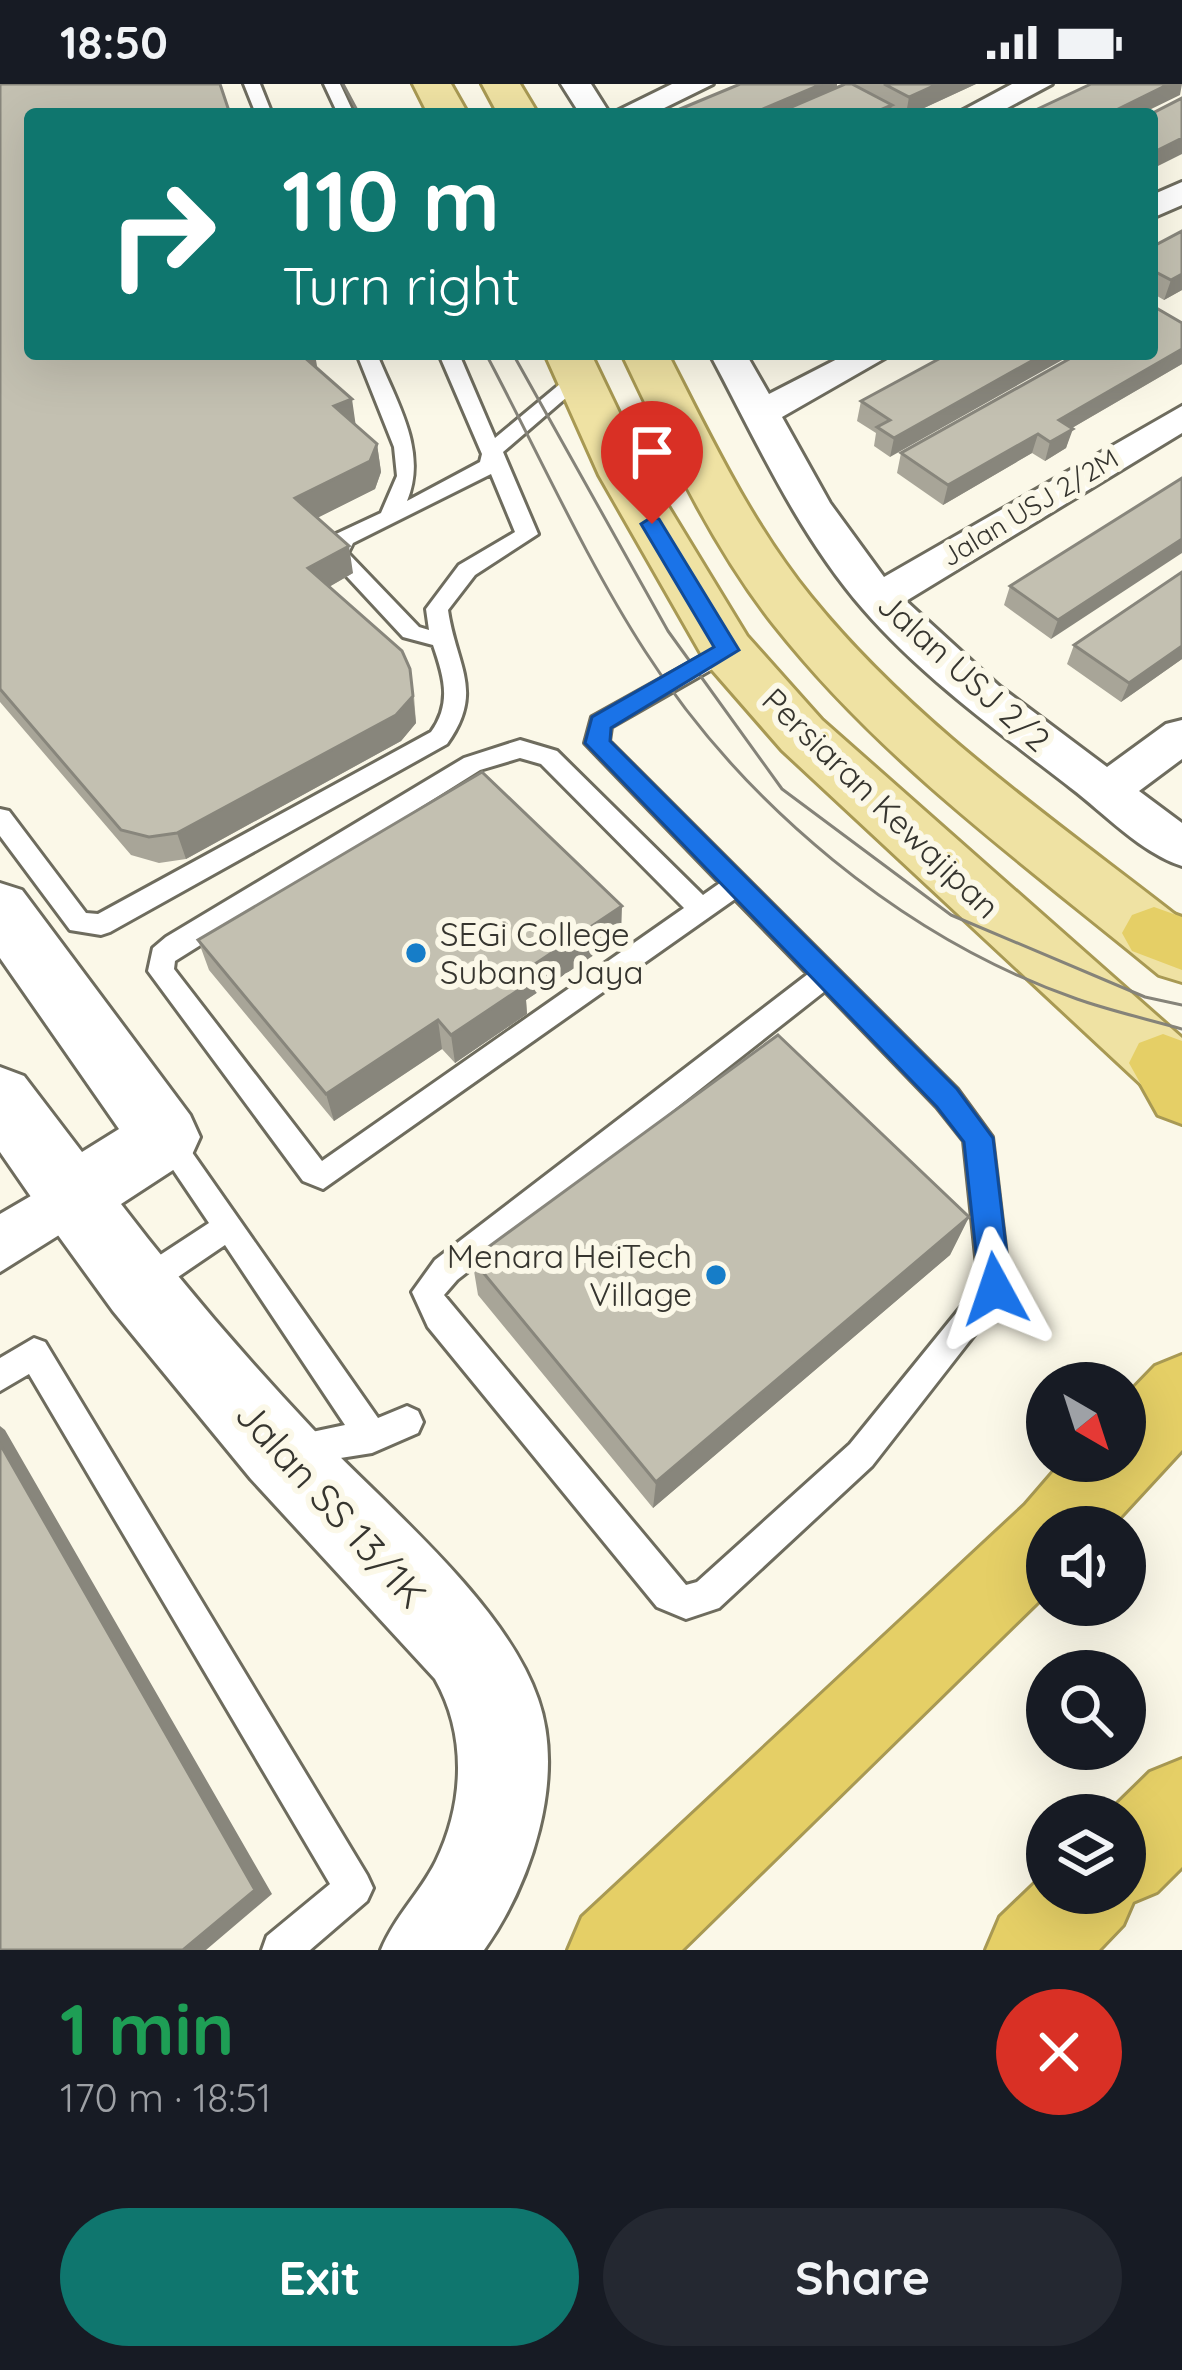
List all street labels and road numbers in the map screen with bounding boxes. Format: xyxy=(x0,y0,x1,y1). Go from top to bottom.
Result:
street label: Jalan USJ 2/2M xyxy=(935,441,1124,573)
street label: Jalan USJ 2/2 xyxy=(870,583,1059,760)
street label: Persiaran Kewajipan xyxy=(754,679,1008,926)
street label: Jalan SS 13/1K xyxy=(225,1390,437,1617)

